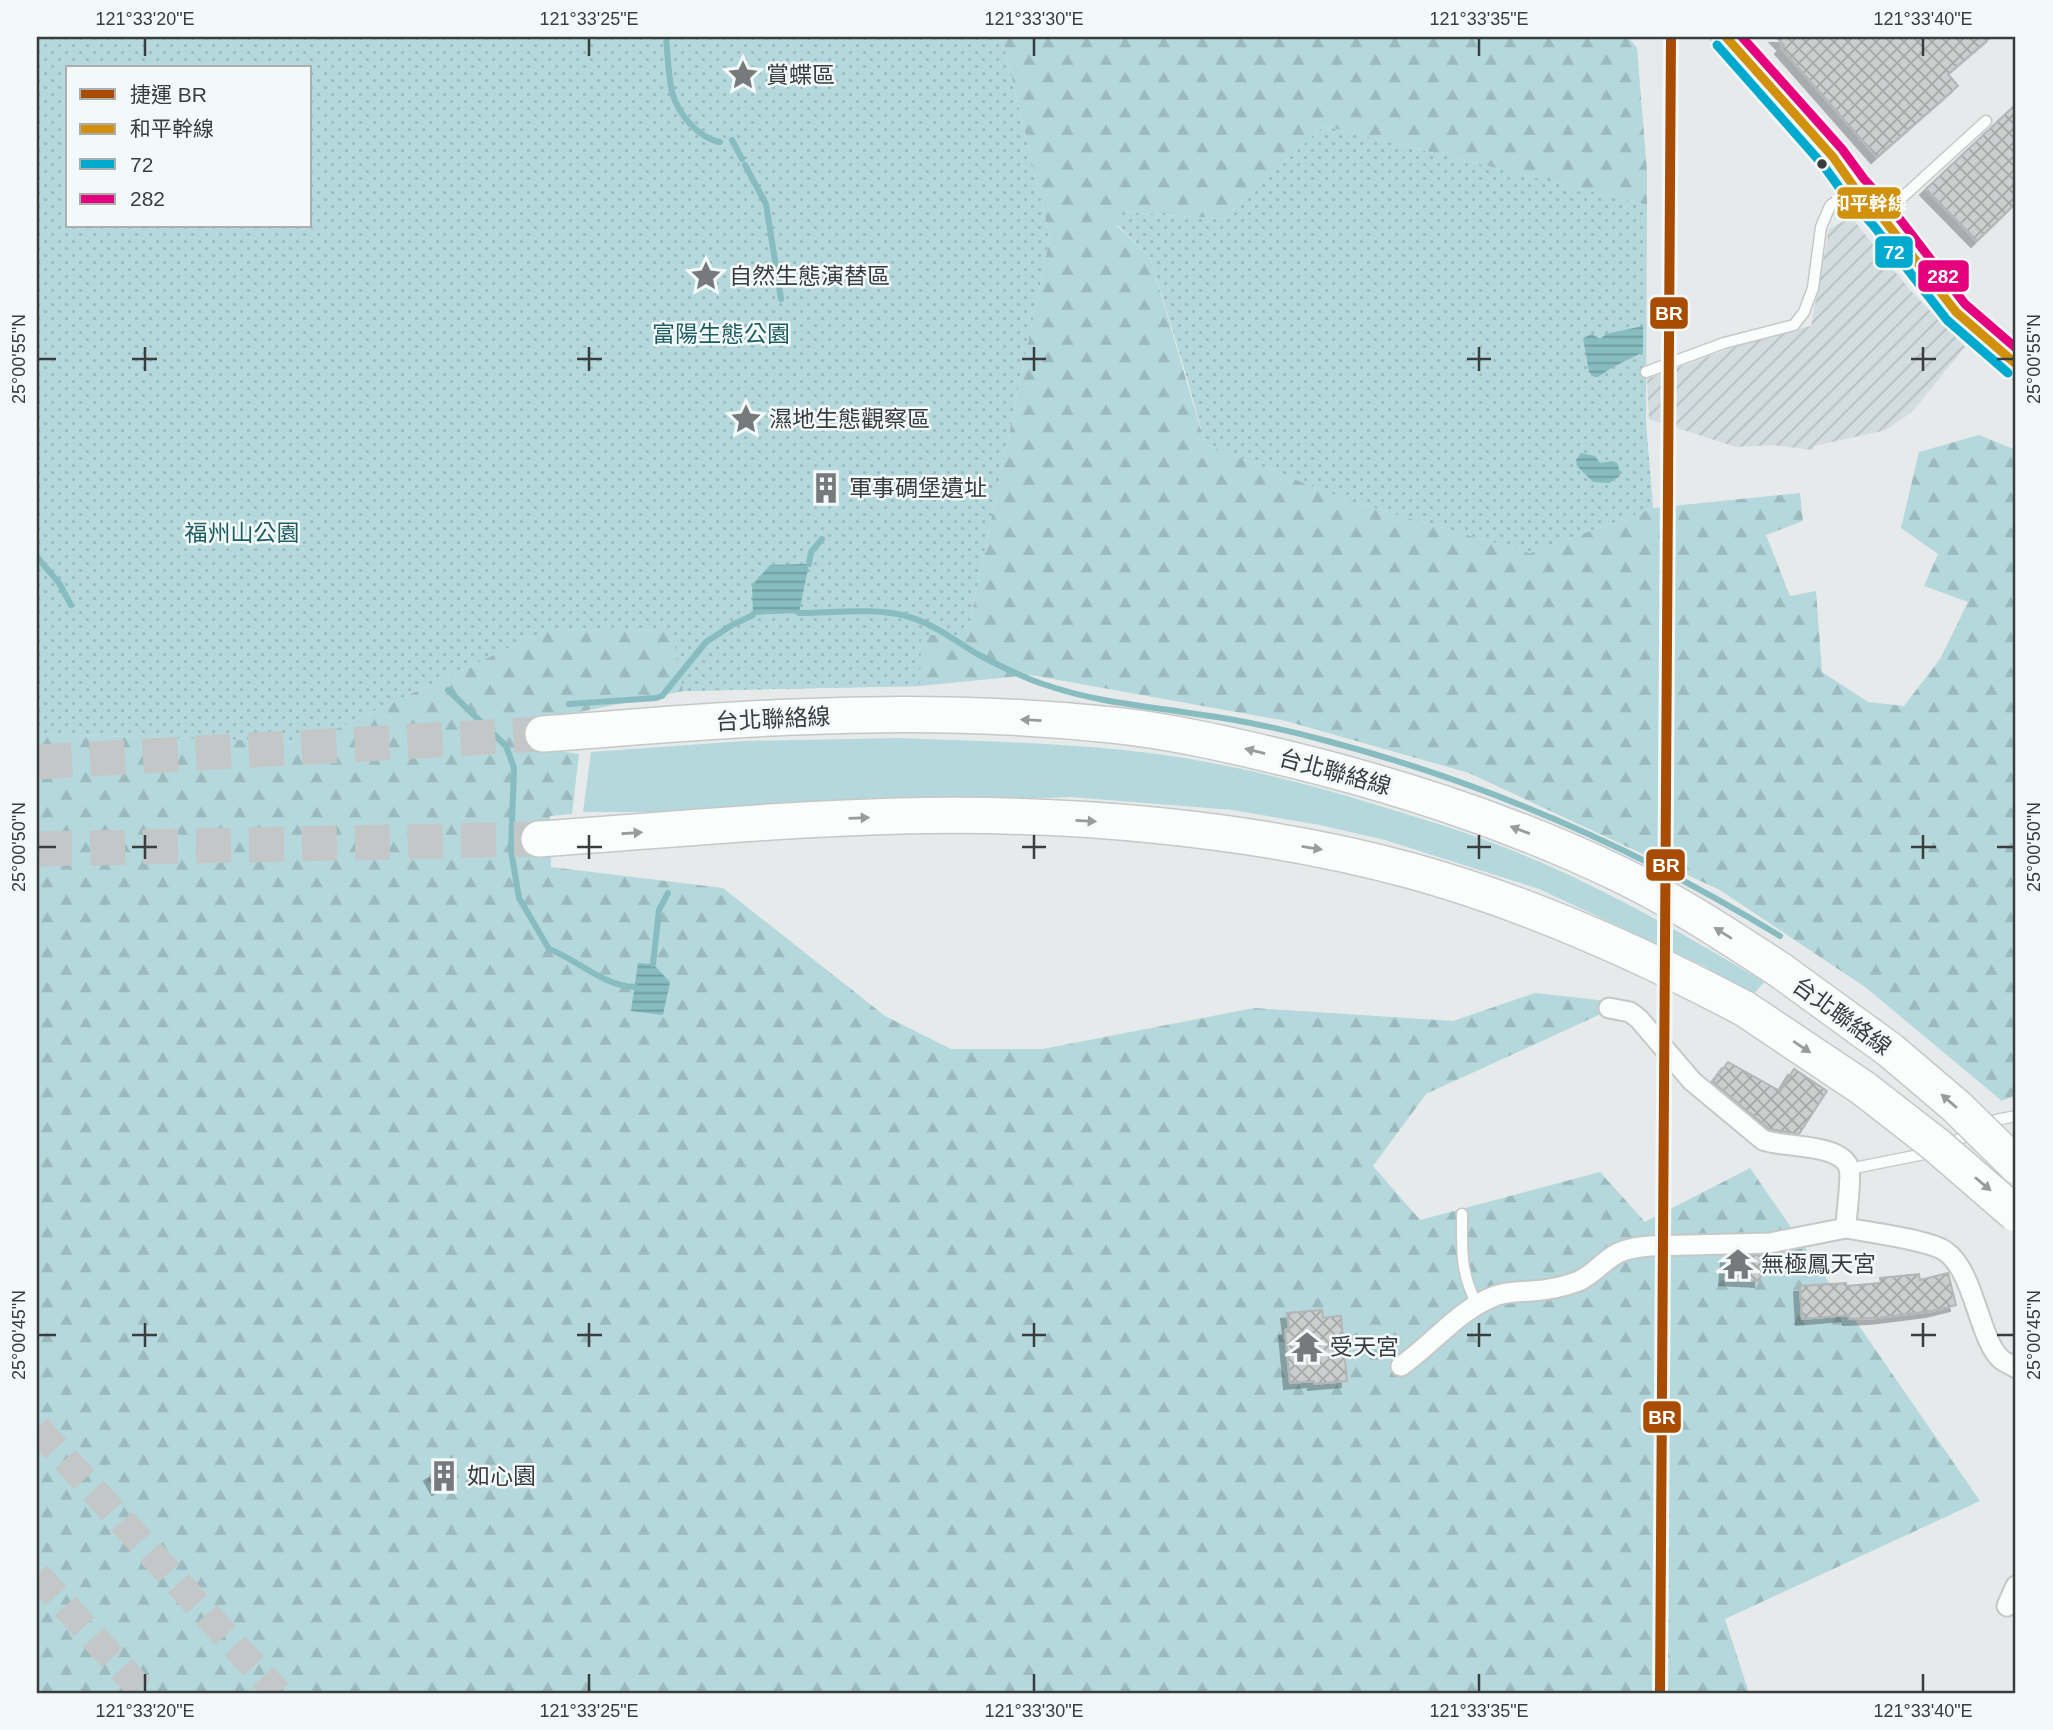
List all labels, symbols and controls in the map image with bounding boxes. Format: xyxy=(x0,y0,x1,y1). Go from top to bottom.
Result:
text: 121°33'20"E xyxy=(95,9,195,29)
text: 121°33'25"E xyxy=(539,9,639,29)
text: 121°33'30"E xyxy=(984,9,1084,29)
text: 121°33'35"E xyxy=(1429,9,1529,29)
text: 121°33'40"E xyxy=(1873,9,1973,29)
place icon: 賞蝶區 xyxy=(726,58,760,92)
place label: 賞蝶區 xyxy=(766,62,835,88)
legend xyxy=(66,66,312,228)
text: 捷運 BR xyxy=(130,83,207,106)
text: 和平幹線 xyxy=(130,117,214,140)
text: 72 xyxy=(130,153,153,176)
unlabelled marker xyxy=(1815,157,1829,171)
line badge: 和平幹線 xyxy=(1836,186,1902,220)
text: 282 xyxy=(130,187,165,210)
text: 和平幹線 xyxy=(1831,193,1907,214)
line badge: 72 xyxy=(1874,235,1914,269)
text: 72 xyxy=(1883,242,1905,263)
place icon: 自然生態演替區 xyxy=(689,259,723,293)
line badge: 282 xyxy=(1917,259,1970,293)
place label: 自然生態演替區 xyxy=(729,263,890,289)
text: 282 xyxy=(1927,266,1959,287)
line badge: BR xyxy=(1649,296,1689,330)
text: BR xyxy=(1655,303,1683,324)
text: 25°00'55"N xyxy=(9,314,29,404)
text: 25°00'55"N xyxy=(2024,314,2044,404)
park label: 富陽生態公園 xyxy=(652,321,790,347)
place icon: 濕地生態觀察區 xyxy=(729,402,763,436)
place label: 濕地生態觀察區 xyxy=(769,406,930,432)
building icon: 軍事碉堡遺址 xyxy=(809,471,843,505)
place label: 軍事碉堡遺址 xyxy=(849,475,987,501)
park label: 福州山公園 xyxy=(185,520,300,546)
street label: 台北聯絡線 xyxy=(715,703,831,735)
one-way arrow xyxy=(1019,714,1041,725)
one-way arrow xyxy=(1244,745,1266,756)
street label: 台北聯絡線 xyxy=(1276,745,1394,799)
text: 25°00'50"N xyxy=(9,802,29,892)
text: 25°00'50"N xyxy=(2024,802,2044,892)
one-way arrow xyxy=(848,812,870,823)
one-way arrow xyxy=(1075,816,1097,827)
one-way arrow xyxy=(1509,825,1530,836)
one-way arrow xyxy=(621,827,643,838)
one-way arrow xyxy=(1301,843,1323,854)
line badge: BR xyxy=(1645,848,1686,882)
text: BR xyxy=(1652,855,1680,876)
one-way arrow xyxy=(1713,926,1732,939)
street label: 台北聯絡線 xyxy=(1788,972,1896,1060)
one-way arrow xyxy=(1792,1040,1811,1053)
one-way arrow xyxy=(1941,1094,1958,1109)
one-way arrow xyxy=(1974,1176,1991,1191)
temple icon: 無極鳳天宮 xyxy=(1721,1247,1755,1281)
place label: 無極鳳天宮 xyxy=(1761,1251,1876,1277)
text: 25°00'45"N xyxy=(9,1290,29,1380)
text: 25°00'45"N xyxy=(2024,1290,2044,1380)
temple icon: 受天宮 xyxy=(1290,1330,1324,1364)
place label: 受天宮 xyxy=(1330,1334,1399,1360)
line badge: BR xyxy=(1642,1400,1682,1434)
text: BR xyxy=(1648,1407,1676,1428)
building icon: 如心園 xyxy=(427,1459,461,1493)
place label: 如心園 xyxy=(467,1463,536,1489)
text: 121°33'20"E xyxy=(95,1701,195,1721)
text: 121°33'25"E xyxy=(539,1701,639,1721)
text: 121°33'30"E xyxy=(984,1701,1084,1721)
text: 121°33'35"E xyxy=(1429,1701,1529,1721)
text: 121°33'40"E xyxy=(1873,1701,1973,1721)

